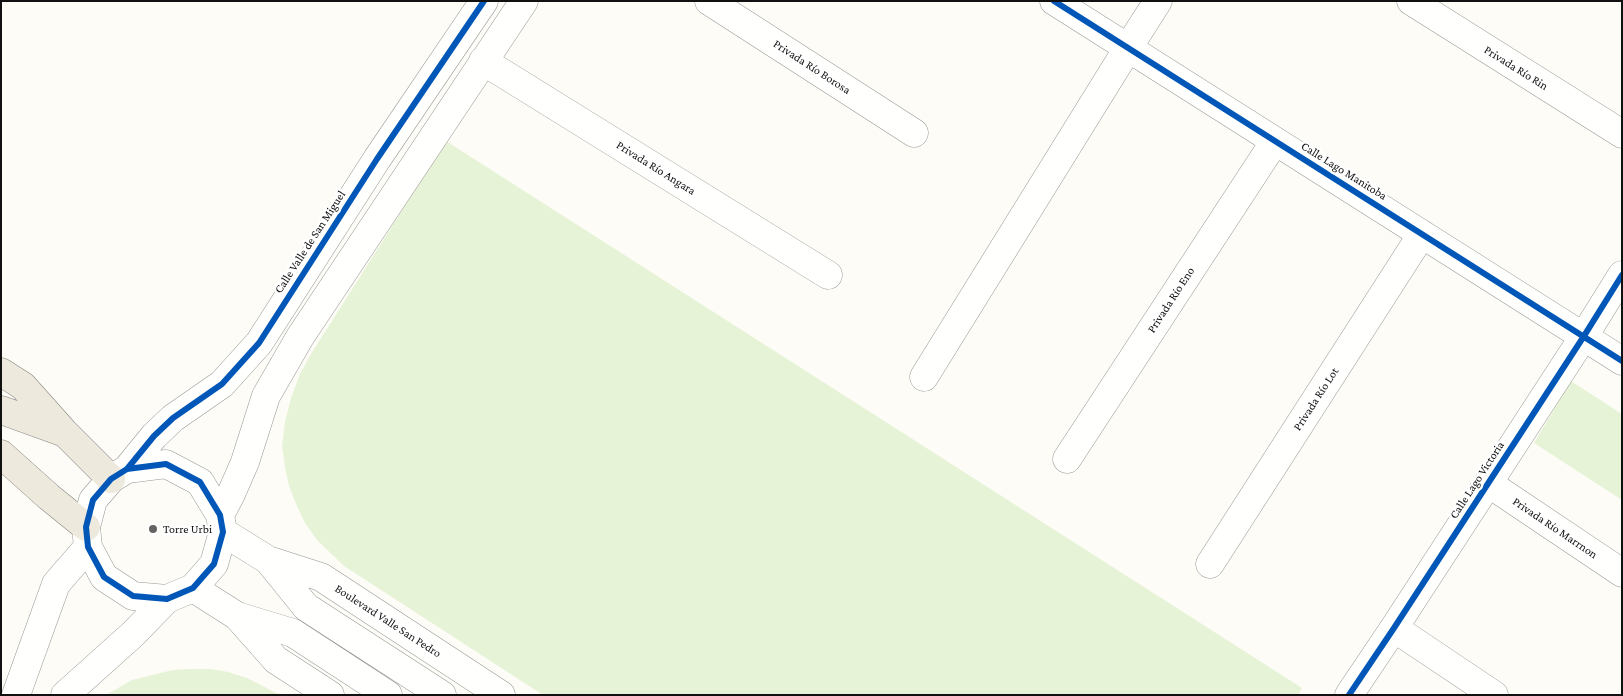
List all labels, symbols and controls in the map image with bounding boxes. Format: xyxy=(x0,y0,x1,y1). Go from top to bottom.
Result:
street label: Privada Río Borosa xyxy=(771,37,853,97)
street label: Privada Río Rin xyxy=(1481,43,1551,93)
street label: Privada Río Angara xyxy=(614,138,698,198)
street label: Calle Lago Manitoba xyxy=(1298,139,1390,203)
street label: Calle Valle de San Miguel xyxy=(271,188,349,296)
street label: Privada Río Eno xyxy=(1144,264,1198,336)
street label: Privada Río Lot xyxy=(1290,365,1342,433)
street label: Calle Lago Victoria xyxy=(1447,439,1507,521)
street label: Privada Río Marrnon xyxy=(1510,494,1600,562)
place label: Torre Urbi xyxy=(163,522,212,536)
marker: Torre Urbi xyxy=(147,523,159,535)
street label: Boulevard Valle San Pedro xyxy=(332,581,444,661)

